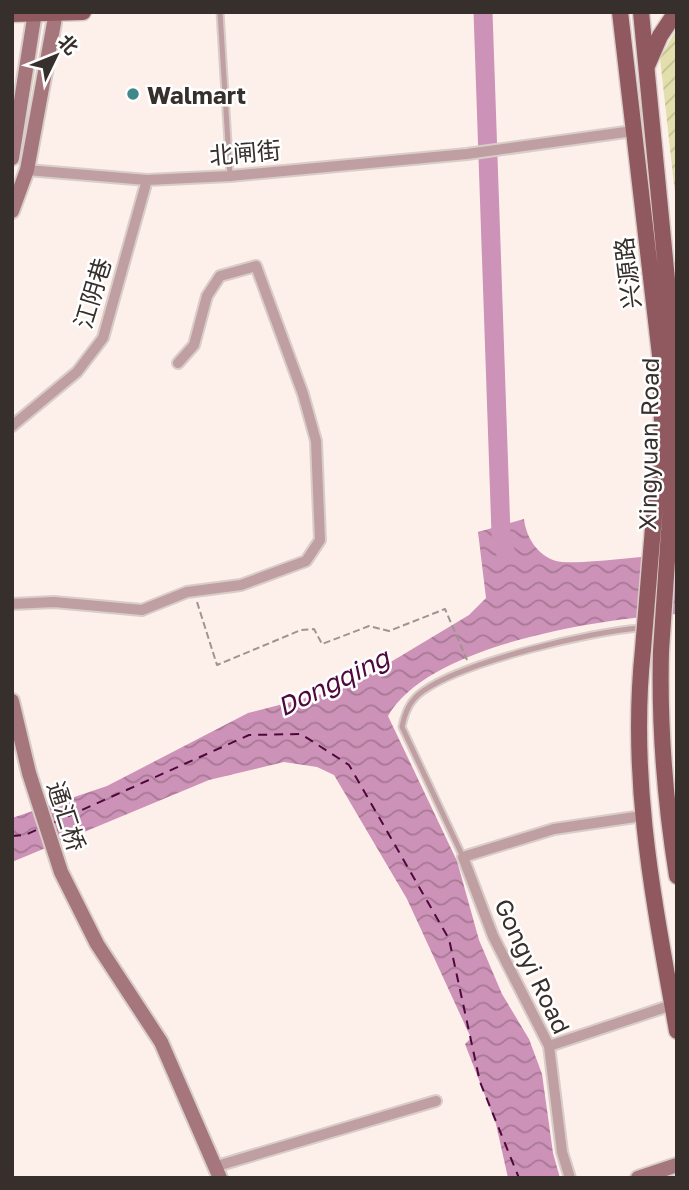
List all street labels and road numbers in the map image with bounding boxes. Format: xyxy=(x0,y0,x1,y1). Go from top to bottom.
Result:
street label: 北闸街 xyxy=(208,134,282,170)
street label: 兴源路 xyxy=(608,236,646,310)
street label: 江阴巷 xyxy=(68,254,116,332)
street label: Xingyuan Road xyxy=(632,357,664,531)
street label: 通汇桥 xyxy=(42,777,92,855)
street label: Gongyi Road xyxy=(489,894,577,1038)

